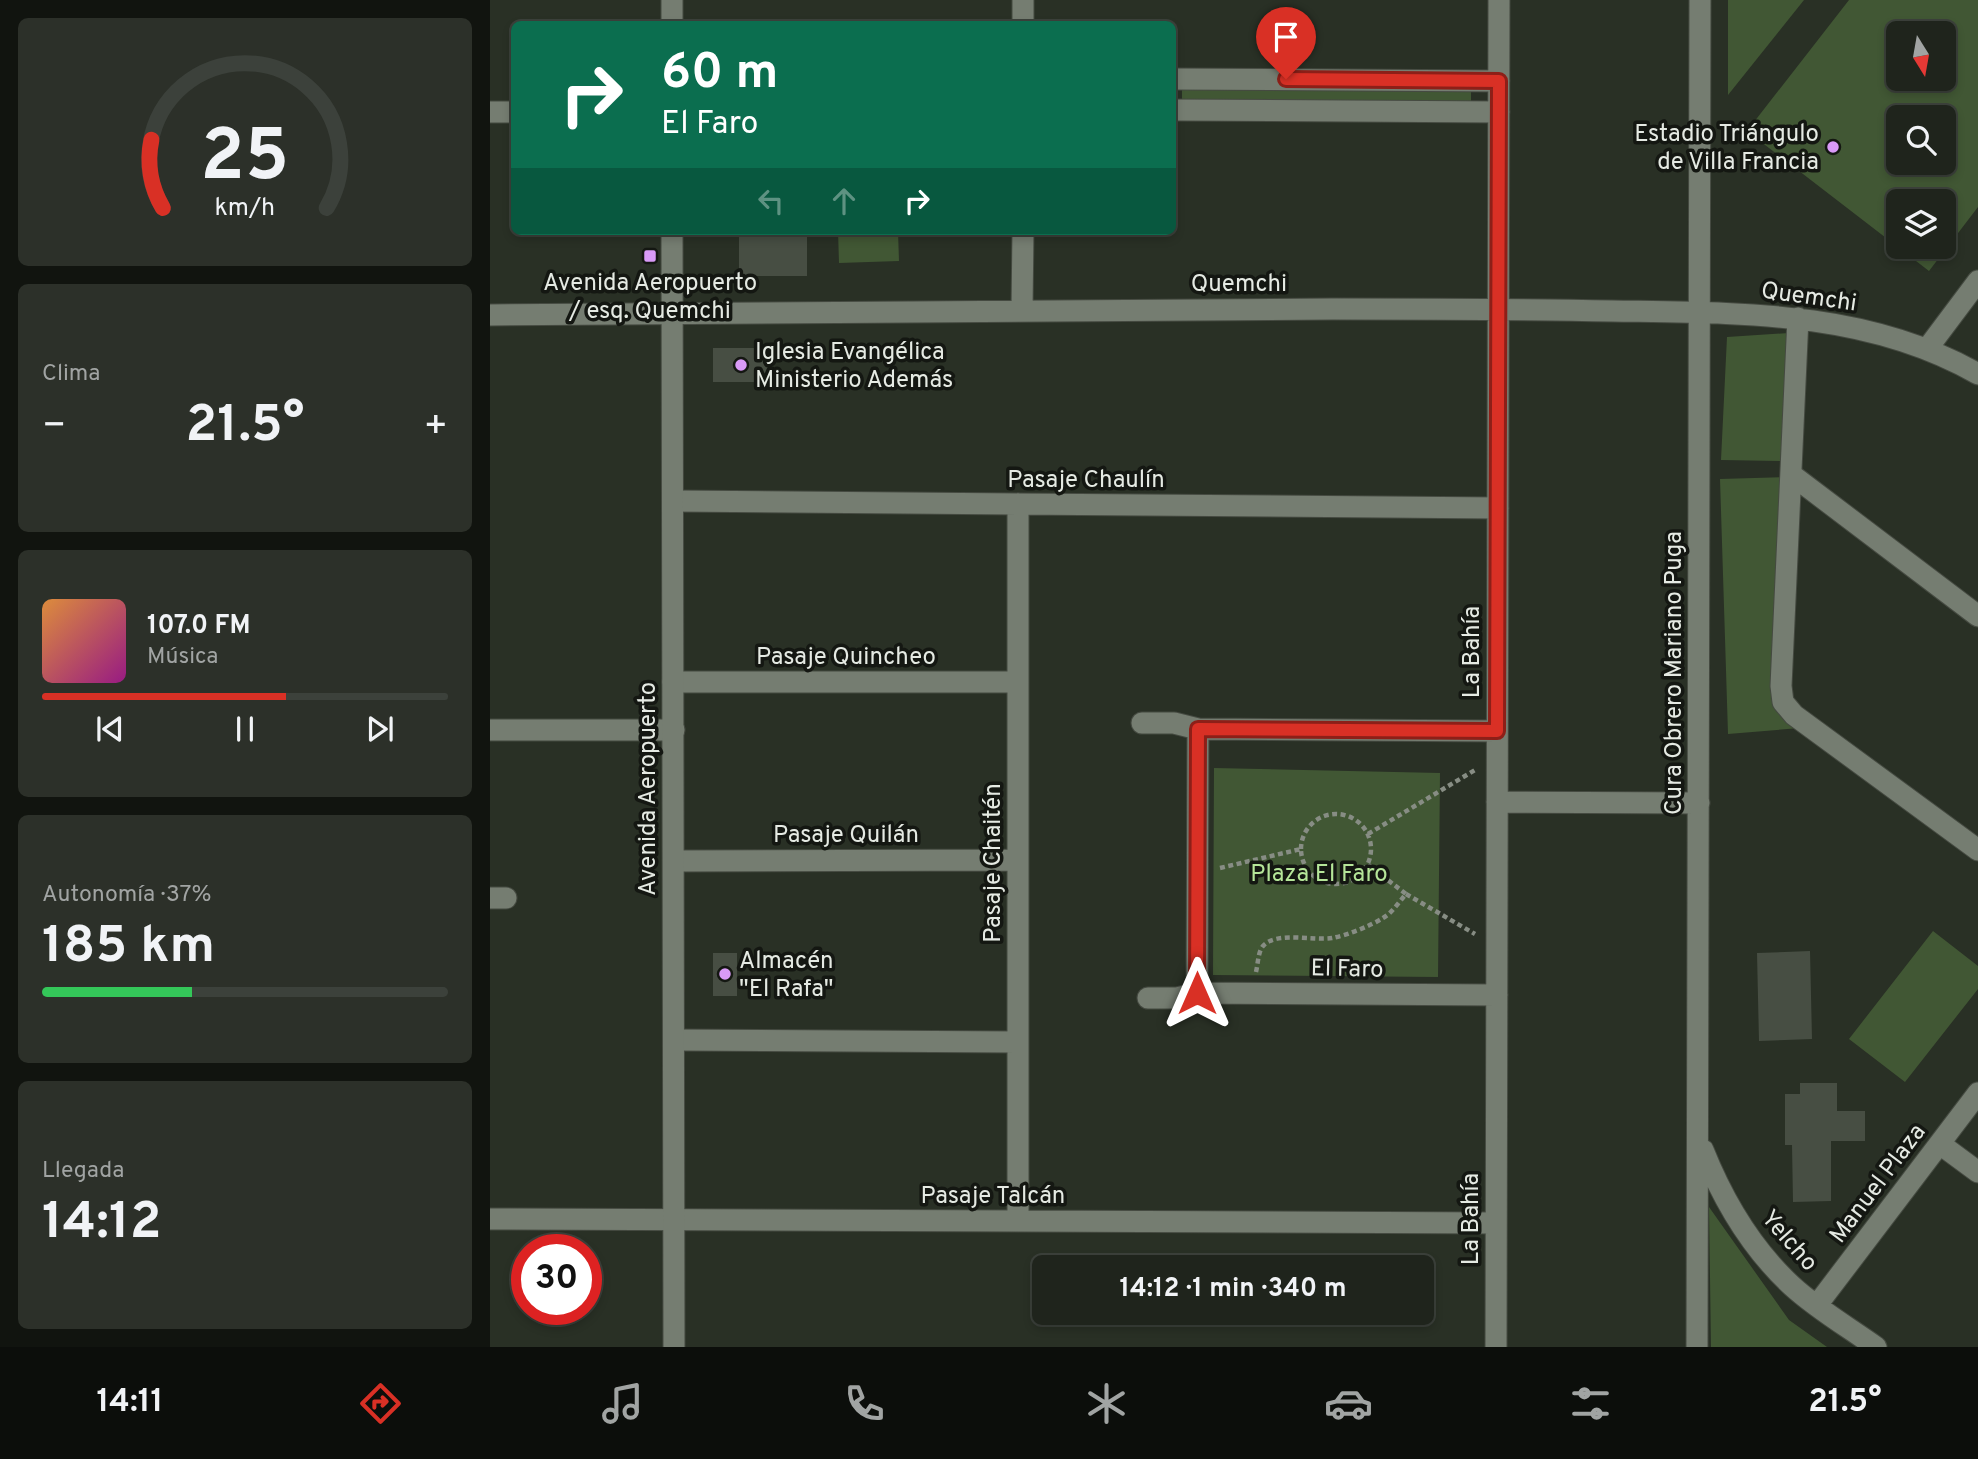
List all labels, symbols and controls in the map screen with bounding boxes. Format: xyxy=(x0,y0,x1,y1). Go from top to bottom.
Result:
pin xyxy=(1256,7,1316,79)
icon: arrive xyxy=(1267,18,1305,56)
north arrow xyxy=(1886,21,1956,91)
map controls xyxy=(1886,21,1956,259)
text: 60 m xyxy=(661,44,779,106)
icon: right xyxy=(546,49,637,140)
text: El Faro xyxy=(661,105,758,145)
button: search xyxy=(1886,105,1956,175)
text: 25 xyxy=(201,114,290,206)
place label: Estadio Triángulo de Villa Francia xyxy=(1634,120,1819,178)
marker: Estadio Triángulo de Villa Francia xyxy=(1825,139,1841,155)
icon: left xyxy=(752,182,790,220)
icon: ahead xyxy=(825,182,863,220)
icon: right xyxy=(898,182,936,220)
button: layers xyxy=(1886,189,1956,259)
text: km/h xyxy=(215,193,275,225)
marker: Avenida Aeropuerto / esq. Quemchi xyxy=(642,248,658,264)
place label: Avenida Aeropuerto / esq. Quemchi xyxy=(543,269,757,327)
street label: Quemchi xyxy=(1191,270,1287,300)
street label: Quemchi xyxy=(1759,276,1859,320)
place label: Iglesia Evangélica Ministerio Además xyxy=(755,338,953,396)
marker: Iglesia Evangélica Ministerio Además xyxy=(733,357,749,373)
text: Clima xyxy=(42,360,100,389)
text: 21.5° xyxy=(186,394,304,460)
text: − xyxy=(42,403,67,452)
text: + xyxy=(423,403,448,452)
street label: Pasaje Chaulín xyxy=(1007,466,1165,496)
street label: Cura Obrero Mariano Puga xyxy=(1660,531,1690,815)
street label: La Bahía xyxy=(1458,606,1488,698)
text: 107.0 FM xyxy=(147,610,251,643)
text: Música xyxy=(147,643,218,672)
street label: Pasaje Quincheo xyxy=(756,643,936,673)
street label: Avenida Aeropuerto xyxy=(634,682,664,896)
icon: previous xyxy=(91,710,129,748)
icon: pause xyxy=(226,710,264,748)
icon: next xyxy=(361,710,399,748)
street label: Pasaje Chaitén xyxy=(979,783,1009,943)
street label: Pasaje Quilán xyxy=(773,821,919,851)
park label: Plaza El Faro xyxy=(1250,860,1388,890)
text: Autonomía · 37% xyxy=(42,881,212,910)
text: 185 km xyxy=(42,915,215,981)
place label: Almacén "El Rafa" xyxy=(739,947,834,1005)
street label: El Faro xyxy=(1310,954,1384,986)
position arrow xyxy=(1160,956,1234,1030)
marker: Almacén "El Rafa" xyxy=(717,966,733,982)
street label: Manuel Plaza xyxy=(1824,1118,1933,1250)
text: Llegada xyxy=(42,1157,124,1186)
street label: La Bahía xyxy=(1457,1173,1487,1265)
street label: Pasaje Talcán xyxy=(921,1182,1065,1212)
text: 14:12 xyxy=(42,1191,162,1257)
street label: Yelcho xyxy=(1754,1204,1823,1278)
speed limit sign: 30 xyxy=(511,1234,602,1325)
text: 14:12 · 1 min · 340 m xyxy=(1120,1273,1346,1306)
icon: directions xyxy=(356,1379,405,1428)
icon: music xyxy=(598,1379,647,1428)
icon: phone xyxy=(840,1379,889,1428)
icon: climate xyxy=(1082,1379,1131,1428)
icon: car xyxy=(1324,1379,1373,1428)
icon: filters xyxy=(1566,1379,1615,1428)
text: 14:11 xyxy=(97,1383,163,1423)
text: 21.5° xyxy=(1808,1383,1881,1423)

